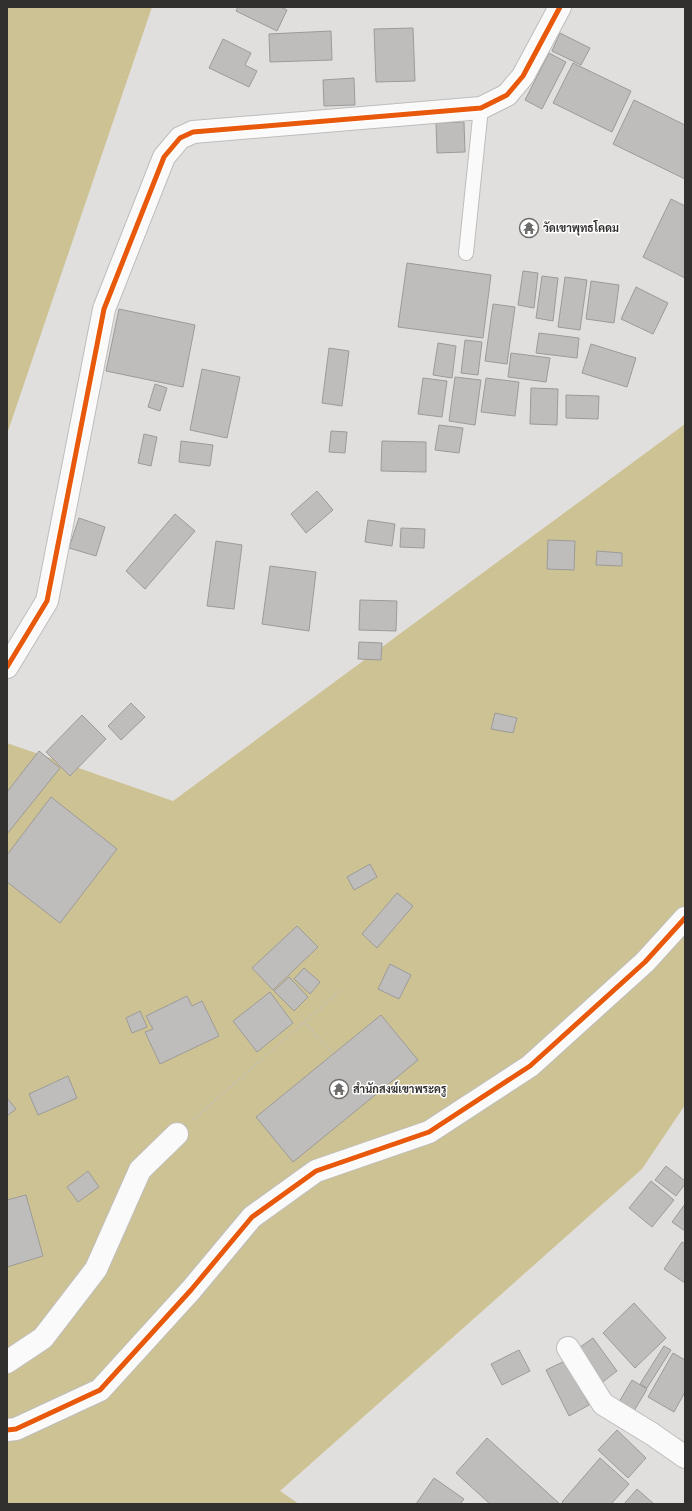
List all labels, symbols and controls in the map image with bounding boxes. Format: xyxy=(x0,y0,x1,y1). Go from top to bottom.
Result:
temple icon: วัดเขาพุทธโคดม xyxy=(518,217,540,239)
place label: วัดเขาพุทธโคดม xyxy=(543,220,619,236)
temple icon: สำนักสงฆ์เขาพระครู xyxy=(328,1078,350,1100)
place label: สำนักสงฆ์เขาพระครู xyxy=(353,1081,447,1097)

